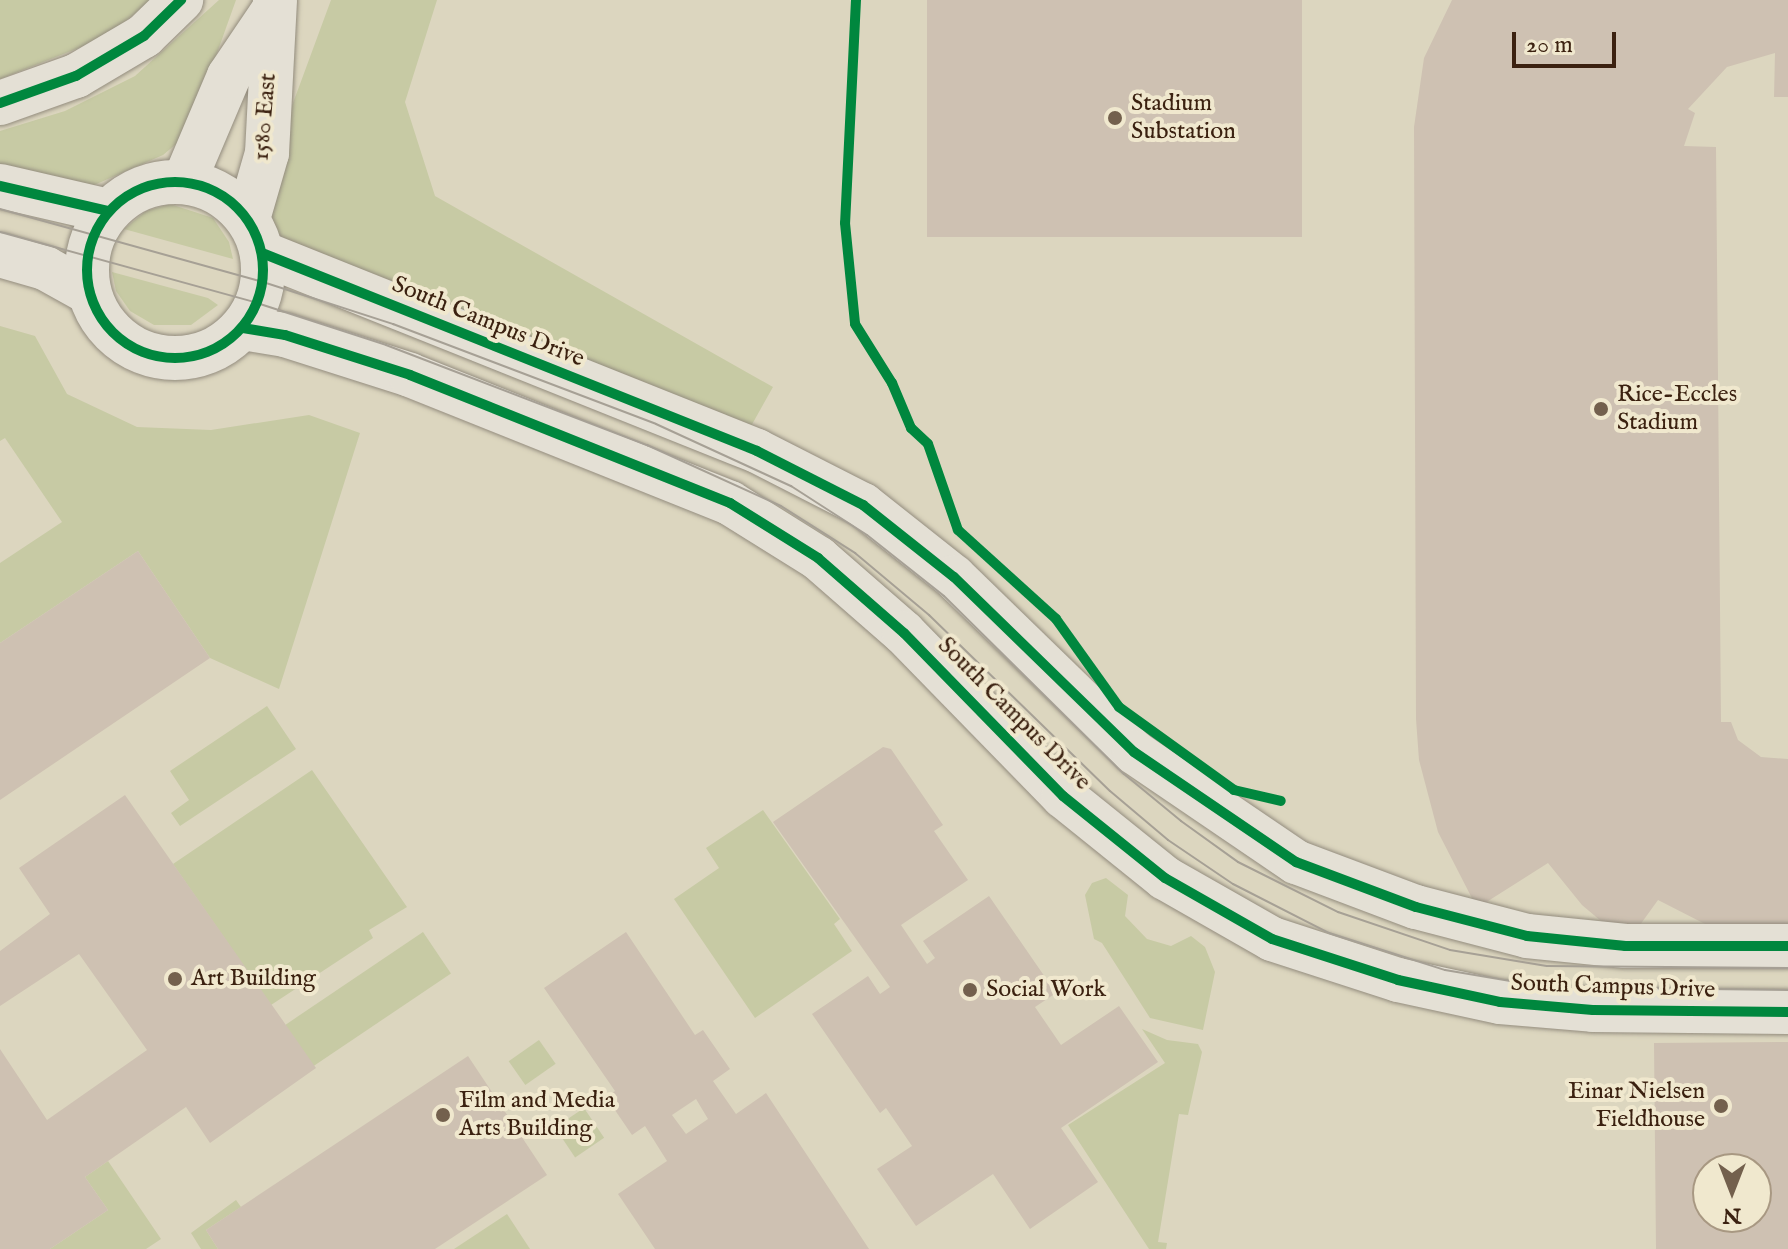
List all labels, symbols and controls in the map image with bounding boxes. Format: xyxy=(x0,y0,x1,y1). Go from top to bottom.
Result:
scale bar xyxy=(1516,16,1620,66)
text: 20 m xyxy=(1526,30,1573,61)
street label: 1580 East xyxy=(247,72,283,162)
place label: Stadium Substation xyxy=(1131,90,1236,146)
marker: Stadium Substation xyxy=(1106,109,1124,127)
street label: South Campus Drive xyxy=(388,270,588,374)
place label: Rice-Eccles Stadium xyxy=(1617,381,1737,437)
marker: Rice-Eccles Stadium xyxy=(1592,400,1610,418)
street label: South Campus Drive xyxy=(931,631,1097,797)
place label: Art Building xyxy=(191,965,316,993)
street label: South Campus Drive xyxy=(1510,969,1716,1005)
marker: Art Building xyxy=(166,970,184,988)
place label: Social Work xyxy=(986,976,1106,1004)
marker: Social Work xyxy=(961,981,979,999)
place label: Einar Nielsen Fieldhouse xyxy=(1568,1078,1705,1134)
place label: Film and Media Arts Building xyxy=(459,1087,615,1143)
marker: Einar Nielsen Fieldhouse xyxy=(1712,1097,1730,1115)
marker: Film and Media Arts Building xyxy=(434,1106,452,1124)
north arrow xyxy=(1692,1153,1772,1233)
text: N xyxy=(1722,1201,1742,1229)

